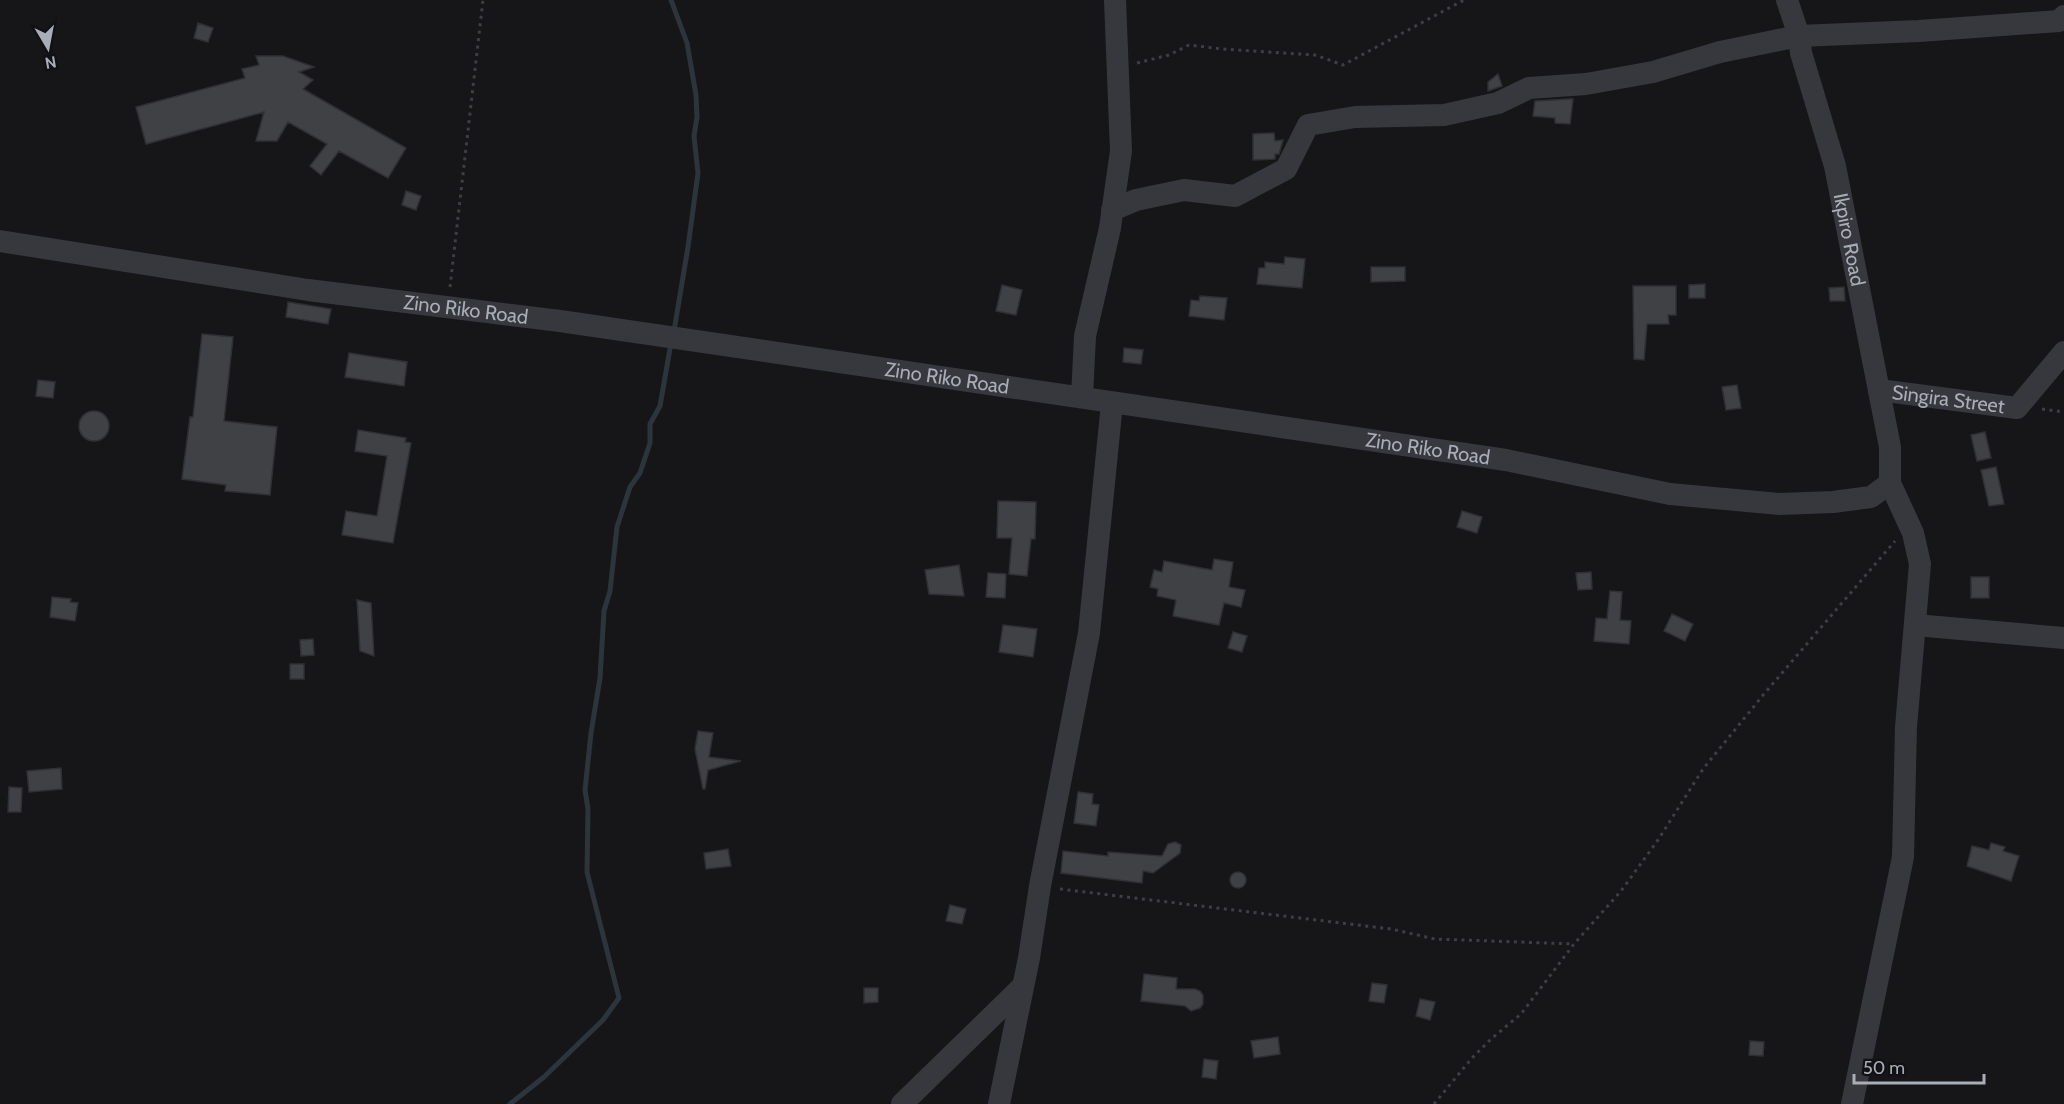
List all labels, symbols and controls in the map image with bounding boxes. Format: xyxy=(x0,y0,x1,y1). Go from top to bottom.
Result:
north arrow xyxy=(18,18,78,78)
text: N xyxy=(43,52,58,73)
street label: Ikpiro Road xyxy=(1829,191,1870,288)
street label: Zino Riko Road xyxy=(402,290,530,329)
street label: Zino Riko Road xyxy=(883,357,1011,399)
street label: Singira Street xyxy=(1891,380,2006,418)
street label: Zino Riko Road xyxy=(1364,428,1492,470)
scale bar xyxy=(1854,1047,1984,1085)
text: 50 m xyxy=(1863,1057,1905,1079)

